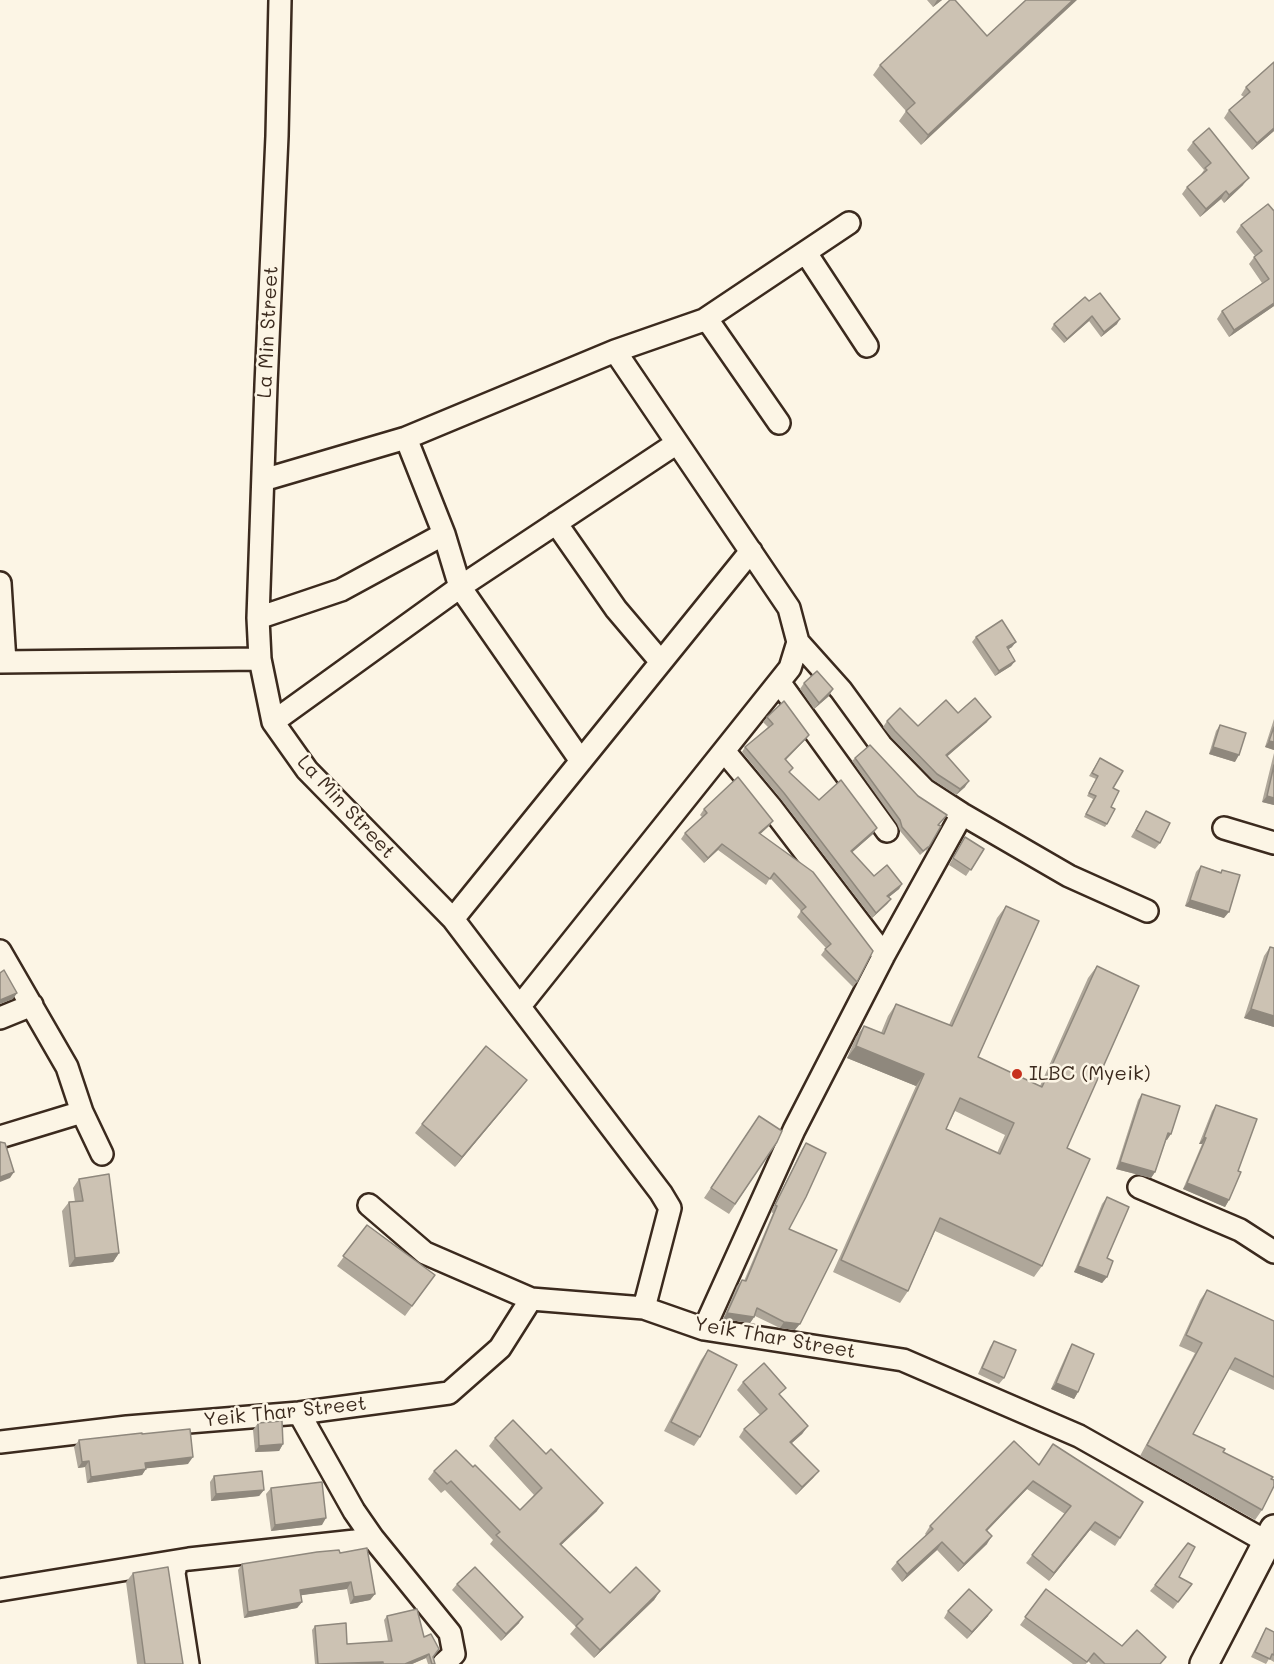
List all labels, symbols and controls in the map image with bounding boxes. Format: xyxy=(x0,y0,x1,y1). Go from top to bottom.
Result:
street label: La Min Street xyxy=(253,265,283,399)
street label: La Min Street xyxy=(292,750,400,864)
place label: ILBC (Myeik) xyxy=(1029,1062,1150,1086)
marker: ILBC (Myeik) xyxy=(1010,1067,1024,1081)
street label: Yeik Thar Street xyxy=(692,1312,858,1364)
street label: Yeik Thar Street xyxy=(202,1392,368,1432)

